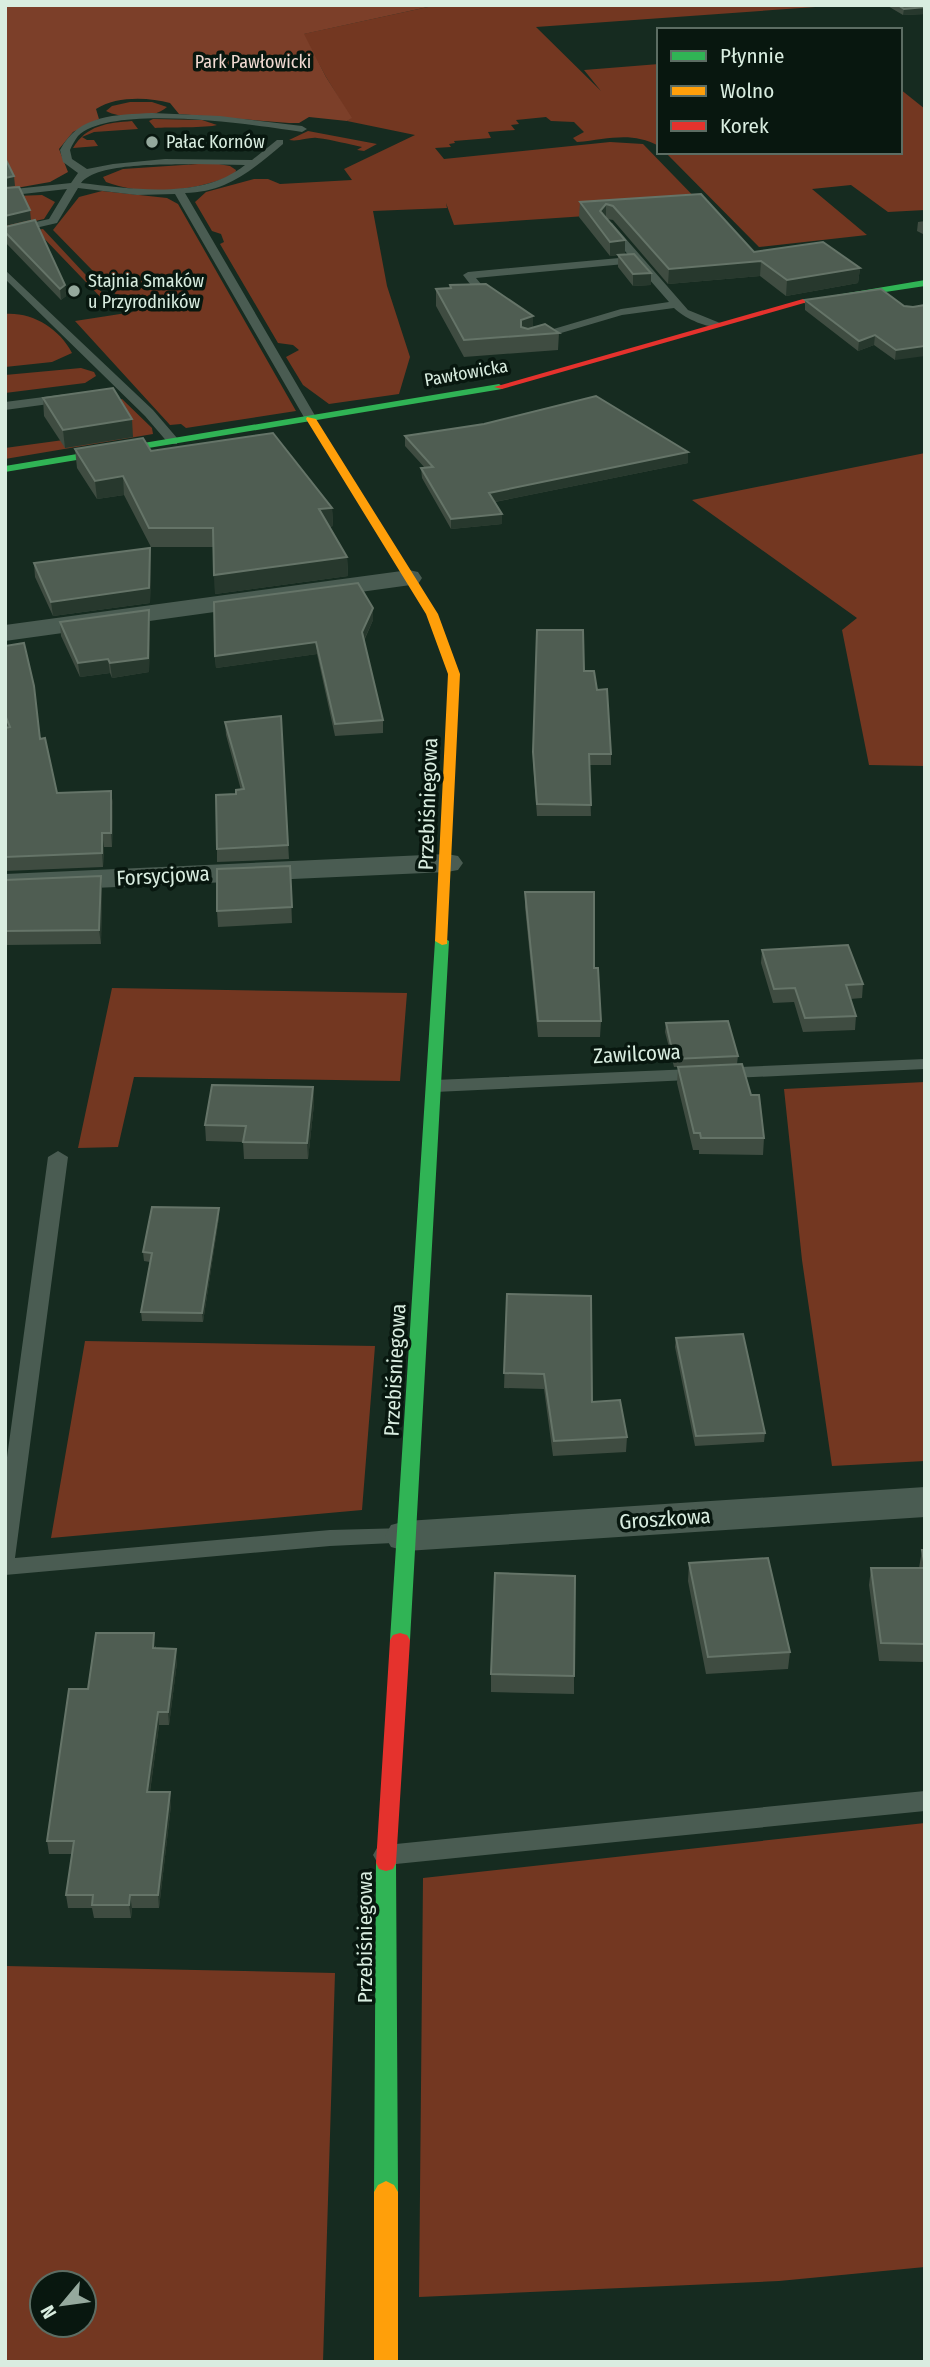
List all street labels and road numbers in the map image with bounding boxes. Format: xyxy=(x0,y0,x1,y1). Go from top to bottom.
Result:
street label: Pawłowicka xyxy=(422,355,510,391)
street label: Przebiśniegowa xyxy=(413,737,443,871)
street label: Forsycjowa xyxy=(116,861,210,891)
street label: Zawilcowa xyxy=(593,1039,681,1069)
street label: Przebiśniegowa xyxy=(379,1303,411,1437)
street label: Groszkowa xyxy=(618,1503,712,1535)
street label: Przebiśniegowa xyxy=(352,1871,378,2003)

